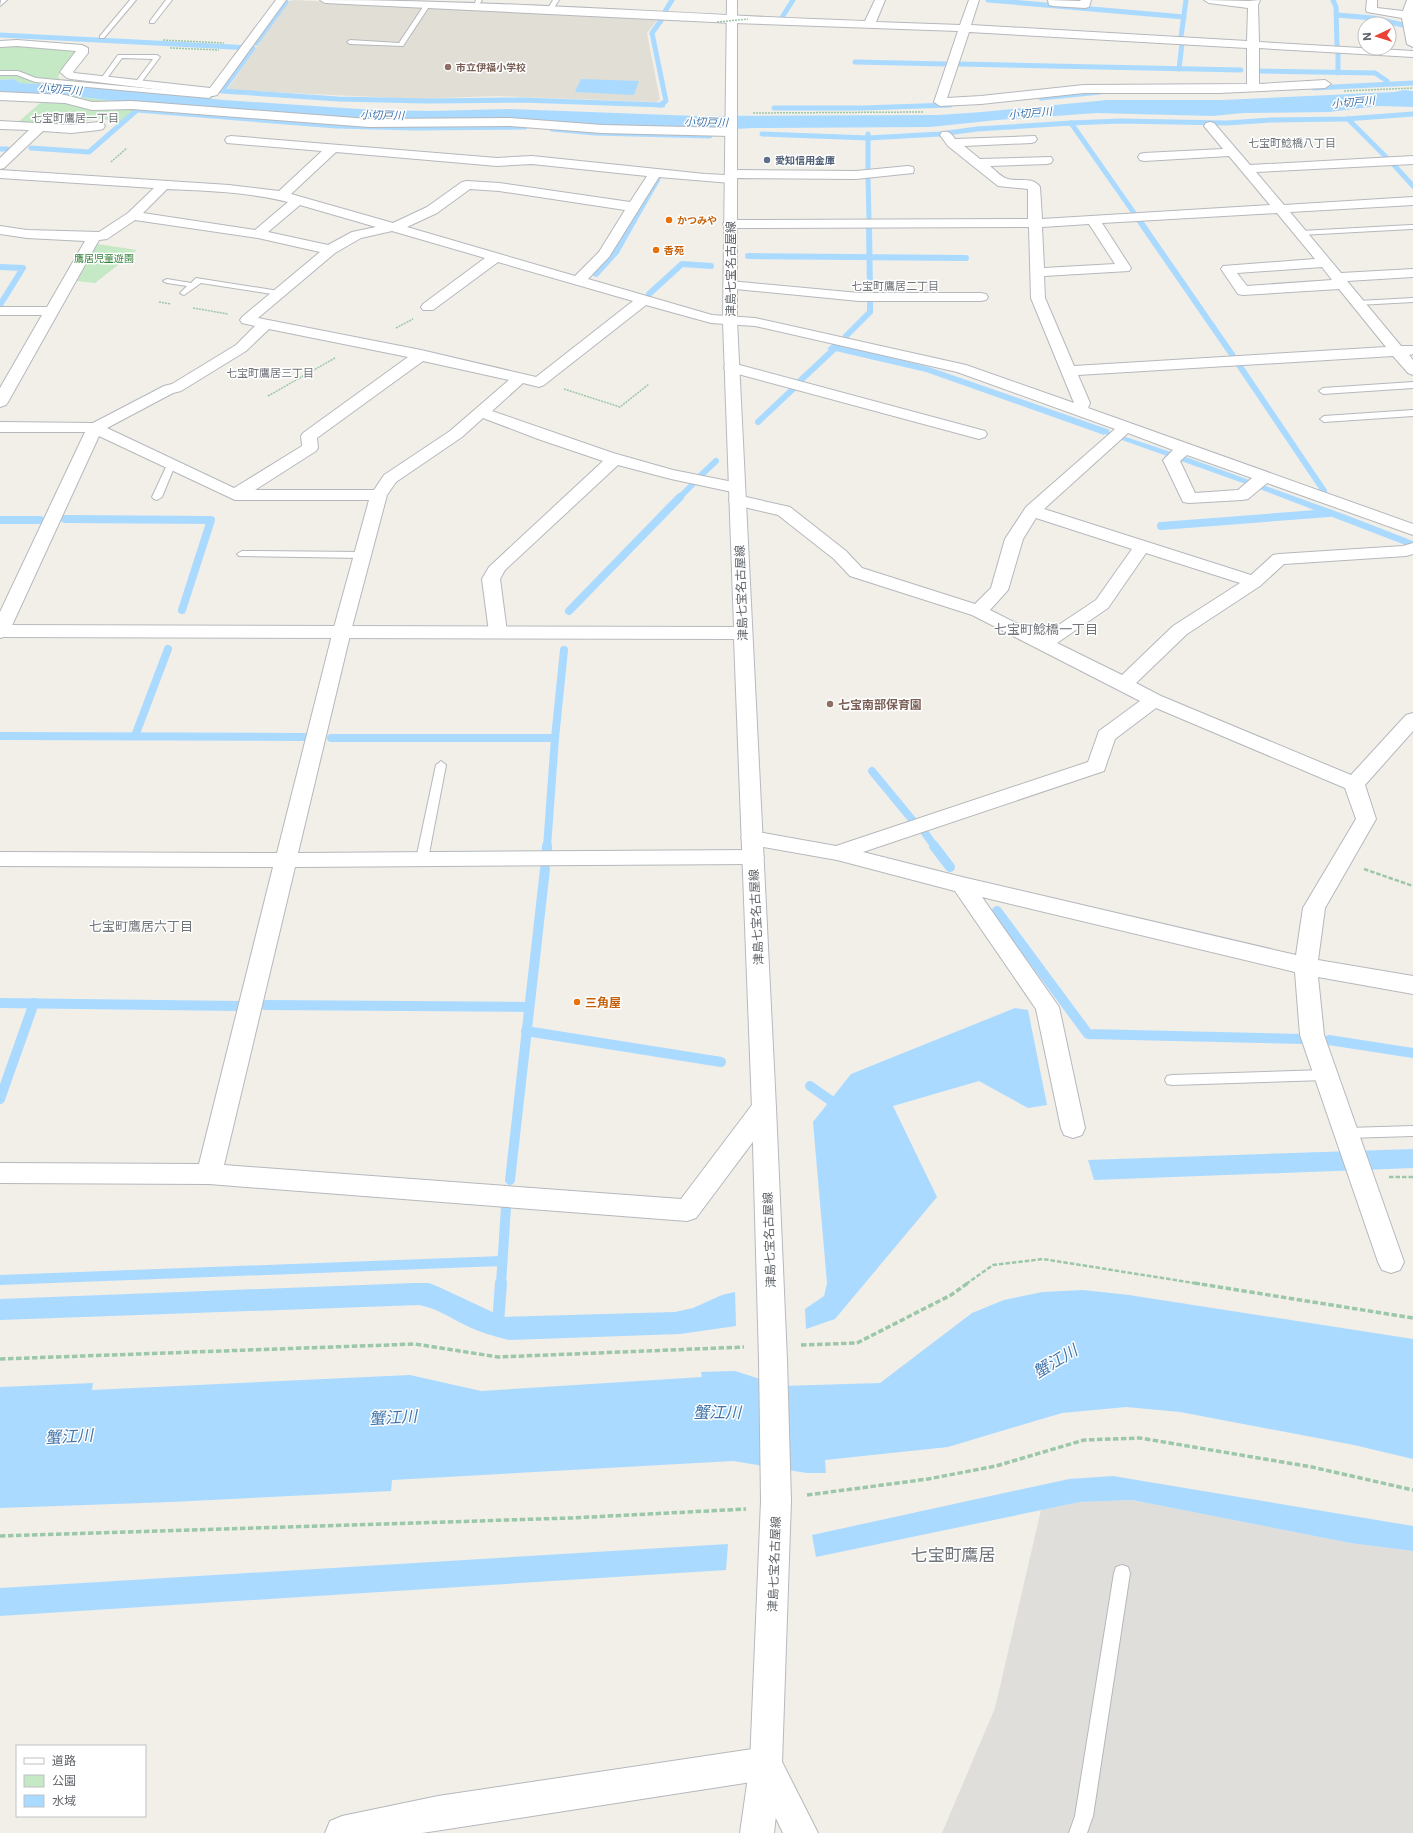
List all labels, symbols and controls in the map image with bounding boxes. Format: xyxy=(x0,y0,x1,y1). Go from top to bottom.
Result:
north arrow xyxy=(1357,16,1397,56)
text: N xyxy=(1360,32,1374,41)
place label: 市立伊福小学校 xyxy=(456,61,526,73)
marker: 市立伊福小学校 xyxy=(443,62,453,72)
water label: 小切戸川 xyxy=(37,80,84,98)
water label: 小切戸川 xyxy=(1330,93,1377,111)
water label: 小切戸川 xyxy=(1007,104,1054,122)
water label: 小切戸川 xyxy=(360,108,405,122)
district label: 七宝町鷹居一丁目 xyxy=(31,111,119,125)
water label: 小切戸川 xyxy=(684,115,729,129)
district label: 七宝町鯰橋八丁目 xyxy=(1248,136,1336,150)
place label: 愛知信用金庫 xyxy=(775,154,835,166)
marker: 愛知信用金庫 xyxy=(762,155,772,165)
place label: かつみや xyxy=(677,214,717,226)
marker: かつみや xyxy=(664,215,674,225)
street label: 津島七宝名古屋線 xyxy=(723,221,738,317)
place label: 香苑 xyxy=(663,244,684,256)
marker: 香苑 xyxy=(651,245,661,255)
park label: 鷹居児童遊園 xyxy=(74,252,134,264)
district label: 七宝町鷹居二丁目 xyxy=(851,279,939,293)
district label: 七宝町鷹居三丁目 xyxy=(226,366,314,380)
street label: 津島七宝名古屋線 xyxy=(732,545,750,641)
district label: 七宝町鯰橋一丁目 xyxy=(994,621,1098,637)
place label: 七宝南部保育園 xyxy=(838,697,922,712)
marker: 七宝南部保育園 xyxy=(825,699,835,709)
street label: 津島七宝名古屋線 xyxy=(746,869,766,965)
district label: 七宝町鷹居六丁目 xyxy=(89,918,193,934)
place label: 三角屋 xyxy=(585,995,621,1010)
marker: 三角屋 xyxy=(572,997,582,1007)
street label: 津島七宝名古屋線 xyxy=(760,1192,778,1288)
water label: 蟹江川 xyxy=(1029,1339,1082,1382)
water label: 蟹江川 xyxy=(693,1402,743,1422)
water label: 蟹江川 xyxy=(369,1406,419,1428)
water label: 蟹江川 xyxy=(45,1425,95,1447)
street label: 津島七宝名古屋線 xyxy=(765,1516,783,1612)
district label: 七宝町鷹居 xyxy=(911,1545,996,1565)
legend xyxy=(16,1745,146,1817)
text: 道路 xyxy=(52,1753,76,1768)
text: 公園 xyxy=(52,1773,76,1788)
text: 水域 xyxy=(52,1793,76,1808)

